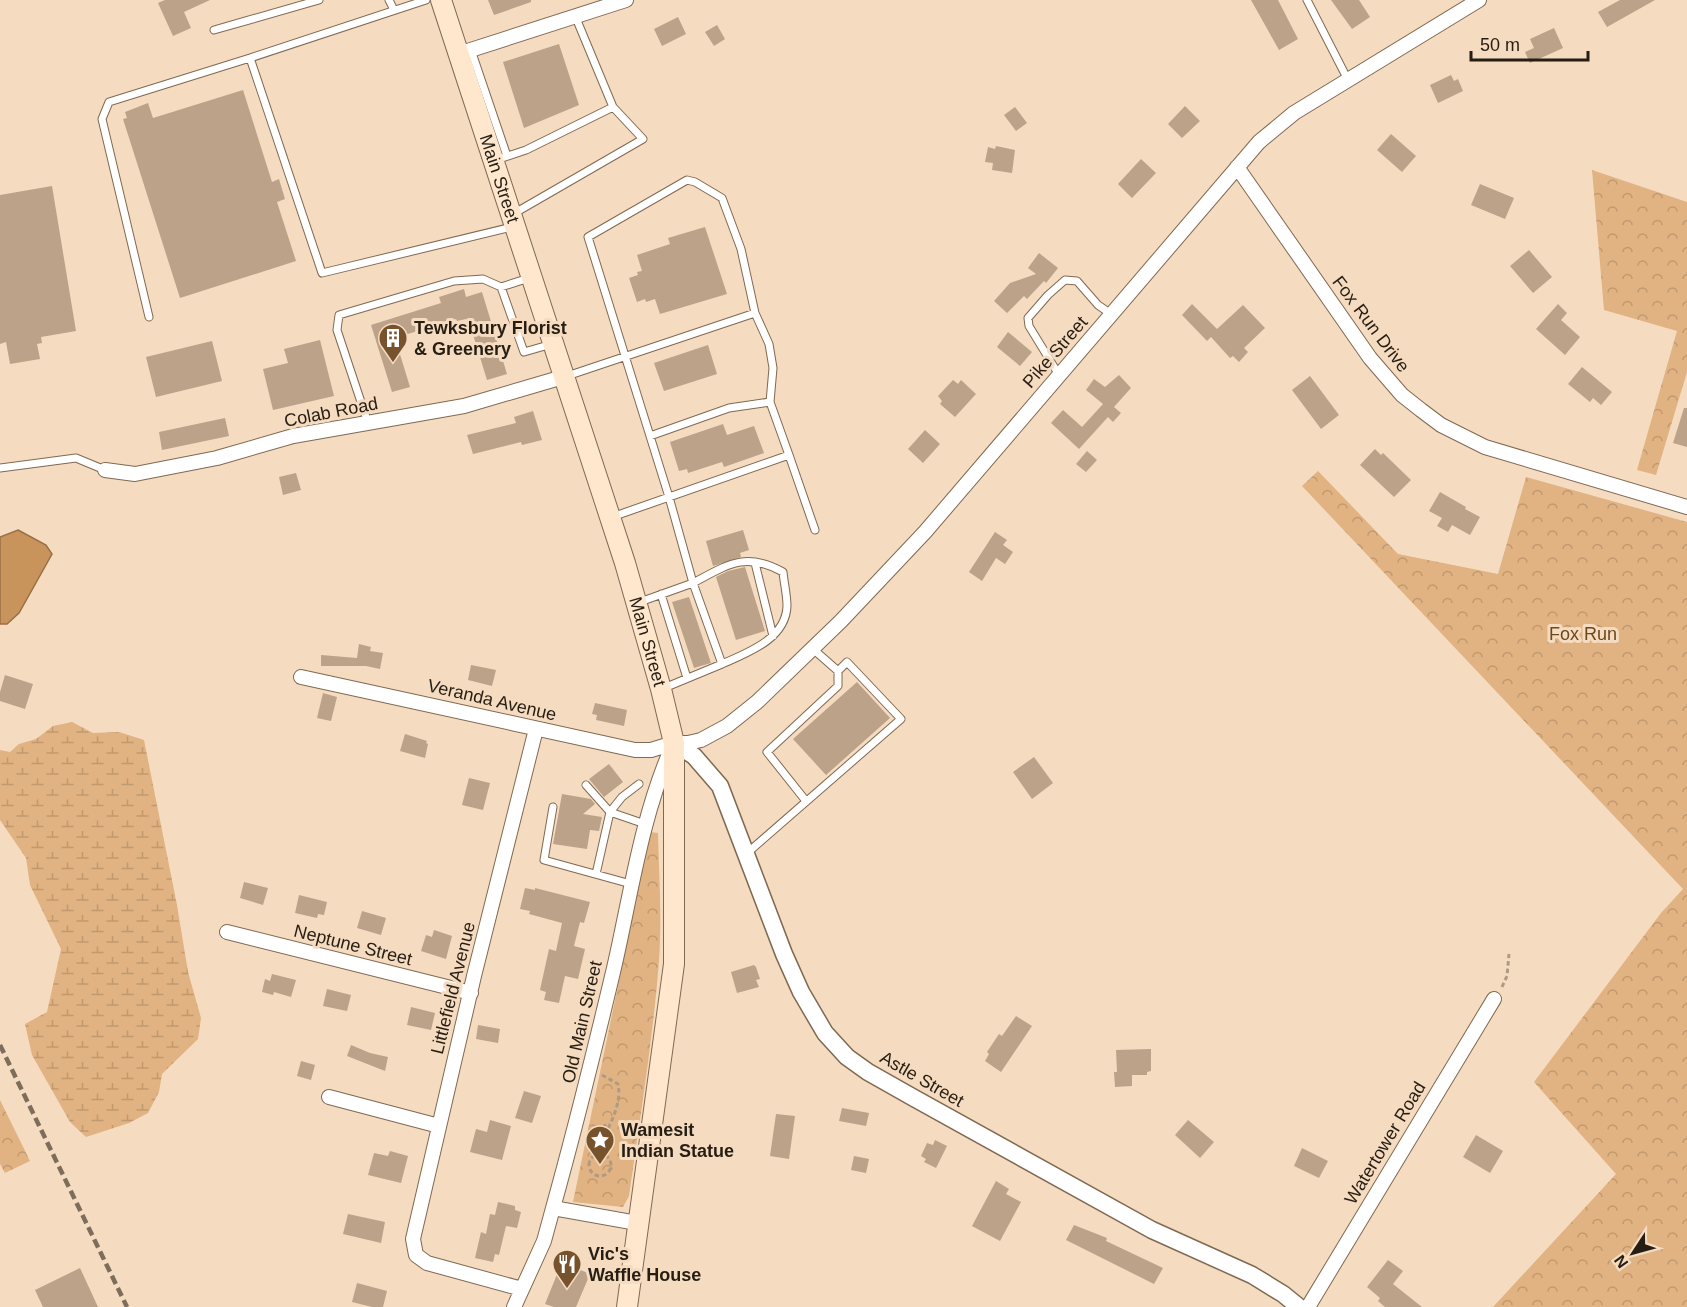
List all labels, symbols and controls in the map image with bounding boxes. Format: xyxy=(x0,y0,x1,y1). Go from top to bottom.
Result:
scale bar xyxy=(1471,24,1588,62)
text: 50 m xyxy=(1480,35,1520,55)
street label: Main Street xyxy=(476,132,523,226)
street label: Fox Run Drive xyxy=(1328,272,1414,376)
street label: Pike Street xyxy=(1019,312,1091,392)
place label: Tewksbury Florist & Greenery xyxy=(414,318,567,359)
building icon: Tewksbury Florist & Greenery xyxy=(377,322,409,364)
street label: Colab Road xyxy=(282,393,380,431)
street label: Main Street xyxy=(625,595,670,689)
park label: Fox Run xyxy=(1549,624,1617,644)
street label: Veranda Avenue xyxy=(426,675,558,725)
street label: Littlefield Avenue xyxy=(427,920,479,1056)
street label: Neptune Street xyxy=(292,921,414,969)
street label: Old Main Street xyxy=(558,959,606,1085)
street label: Astle Street xyxy=(877,1047,967,1111)
street label: Watertower Road xyxy=(1341,1078,1429,1208)
place label: Wamesit Indian Statue xyxy=(621,1120,734,1161)
place icon: Wamesit Indian Statue xyxy=(584,1124,616,1166)
north arrow xyxy=(1603,1223,1663,1283)
place label: Vic's Waffle House xyxy=(588,1244,701,1285)
restaurant icon: Vic's Waffle House xyxy=(551,1248,583,1290)
text: N xyxy=(1611,1252,1632,1271)

